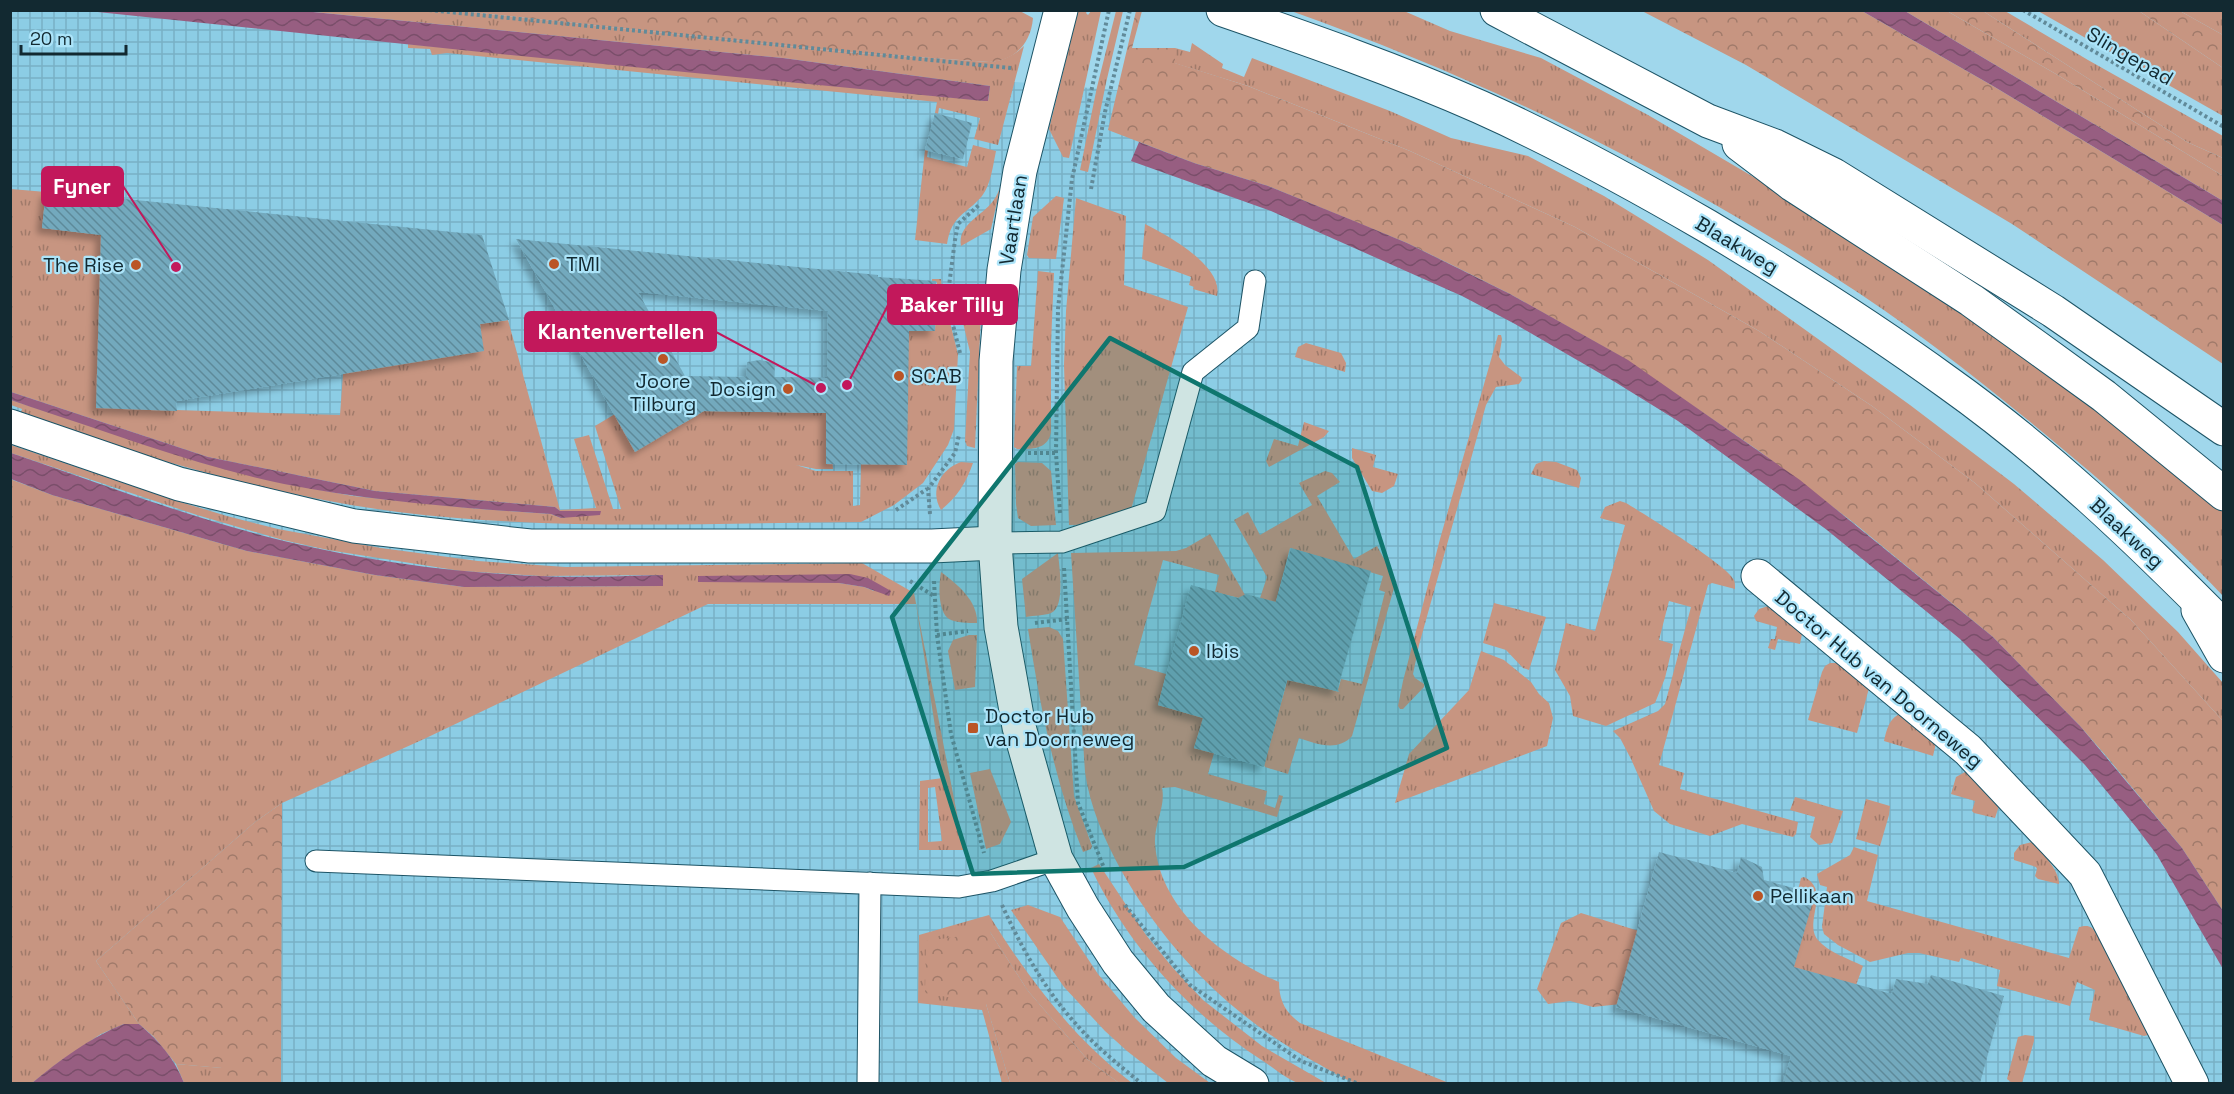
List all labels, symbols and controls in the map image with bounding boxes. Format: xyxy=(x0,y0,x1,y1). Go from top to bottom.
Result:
scale bar xyxy=(21,18,126,56)
street label: Slingepad xyxy=(2082,21,2178,91)
text: 20 m xyxy=(30,27,73,50)
callout: Fyner xyxy=(42,167,123,206)
text: Fyner xyxy=(53,173,111,200)
street label: Vaartlaan xyxy=(993,173,1033,267)
street label: Blaakweg xyxy=(1691,210,1783,280)
place label: TMI xyxy=(566,251,600,277)
place label: The Rise xyxy=(43,252,124,278)
marker: TMI xyxy=(547,257,561,271)
marker: The Rise xyxy=(129,258,143,272)
callout: Baker Tilly xyxy=(888,285,1017,324)
text: Baker Tilly xyxy=(900,291,1004,318)
callout: Klantenvertellen xyxy=(525,312,716,351)
text: Klantenvertellen xyxy=(538,318,704,345)
marker: Joore Tilburg xyxy=(656,352,670,366)
place label: SCAB xyxy=(911,363,962,389)
place label: Joore Tilburg xyxy=(630,368,696,417)
marker: SCAB xyxy=(892,369,906,383)
place label: Dosign xyxy=(710,376,776,402)
marker: Dosign xyxy=(781,382,795,396)
street label: Blaakweg xyxy=(2084,492,2170,574)
street label: Doctor Hub van Doorneweg xyxy=(1770,584,1988,774)
place label: Ibis xyxy=(1206,638,1239,664)
marker: Ibis xyxy=(1187,644,1201,658)
place label: Doctor Hub van Doorneweg xyxy=(985,703,1134,752)
marker: Doctor Hub van Doorneweg xyxy=(966,721,980,735)
place label: Pellikaan xyxy=(1770,883,1854,909)
marker: Pellikaan xyxy=(1751,889,1765,903)

